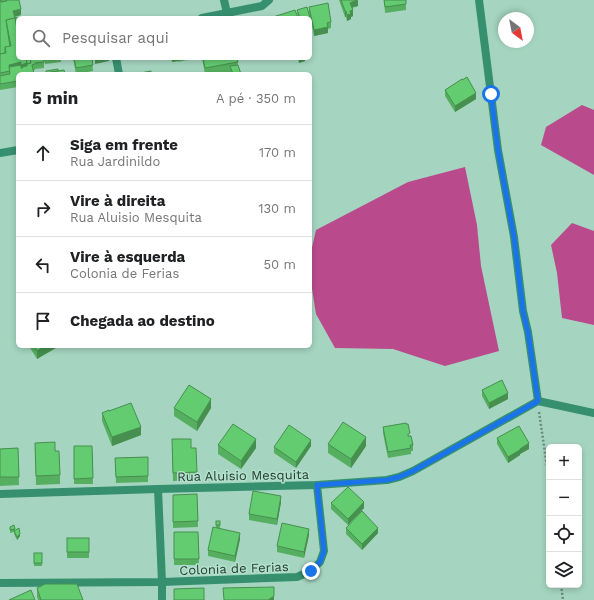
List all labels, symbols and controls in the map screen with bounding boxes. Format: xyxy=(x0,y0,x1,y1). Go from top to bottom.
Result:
north arrow xyxy=(498,12,534,48)
search box xyxy=(16,16,312,60)
icon: search xyxy=(30,27,52,49)
text: Pesquisar aqui xyxy=(62,29,169,47)
route start xyxy=(482,85,500,103)
text: 5 min xyxy=(32,88,78,108)
text: A pé · 350 m xyxy=(216,91,296,106)
text: Siga em frente xyxy=(70,136,178,154)
icon: ahead xyxy=(32,142,54,164)
text: 170 m xyxy=(259,145,296,160)
text: Rua Jardinildo xyxy=(70,154,160,169)
text: Vire à direita xyxy=(70,192,165,210)
icon: right xyxy=(32,198,54,220)
text: 130 m xyxy=(258,201,296,216)
text: Rua Aluisio Mesquita xyxy=(70,210,202,225)
text: Vire à esquerda xyxy=(70,248,185,266)
icon: left xyxy=(32,254,54,276)
text: 50 m xyxy=(264,257,296,272)
text: Colonia de Ferias xyxy=(70,266,179,281)
icon: arrive xyxy=(32,310,54,332)
text: Chegada ao destino xyxy=(70,312,215,330)
map controls xyxy=(546,444,582,588)
button: + xyxy=(546,444,582,480)
street label: Rua Aluisio Mesquita xyxy=(177,467,310,484)
button: − xyxy=(546,480,582,516)
button: locate xyxy=(546,516,582,552)
button: layers xyxy=(546,552,582,588)
street label: Colonia de Ferias xyxy=(179,559,289,578)
route end xyxy=(302,562,320,580)

